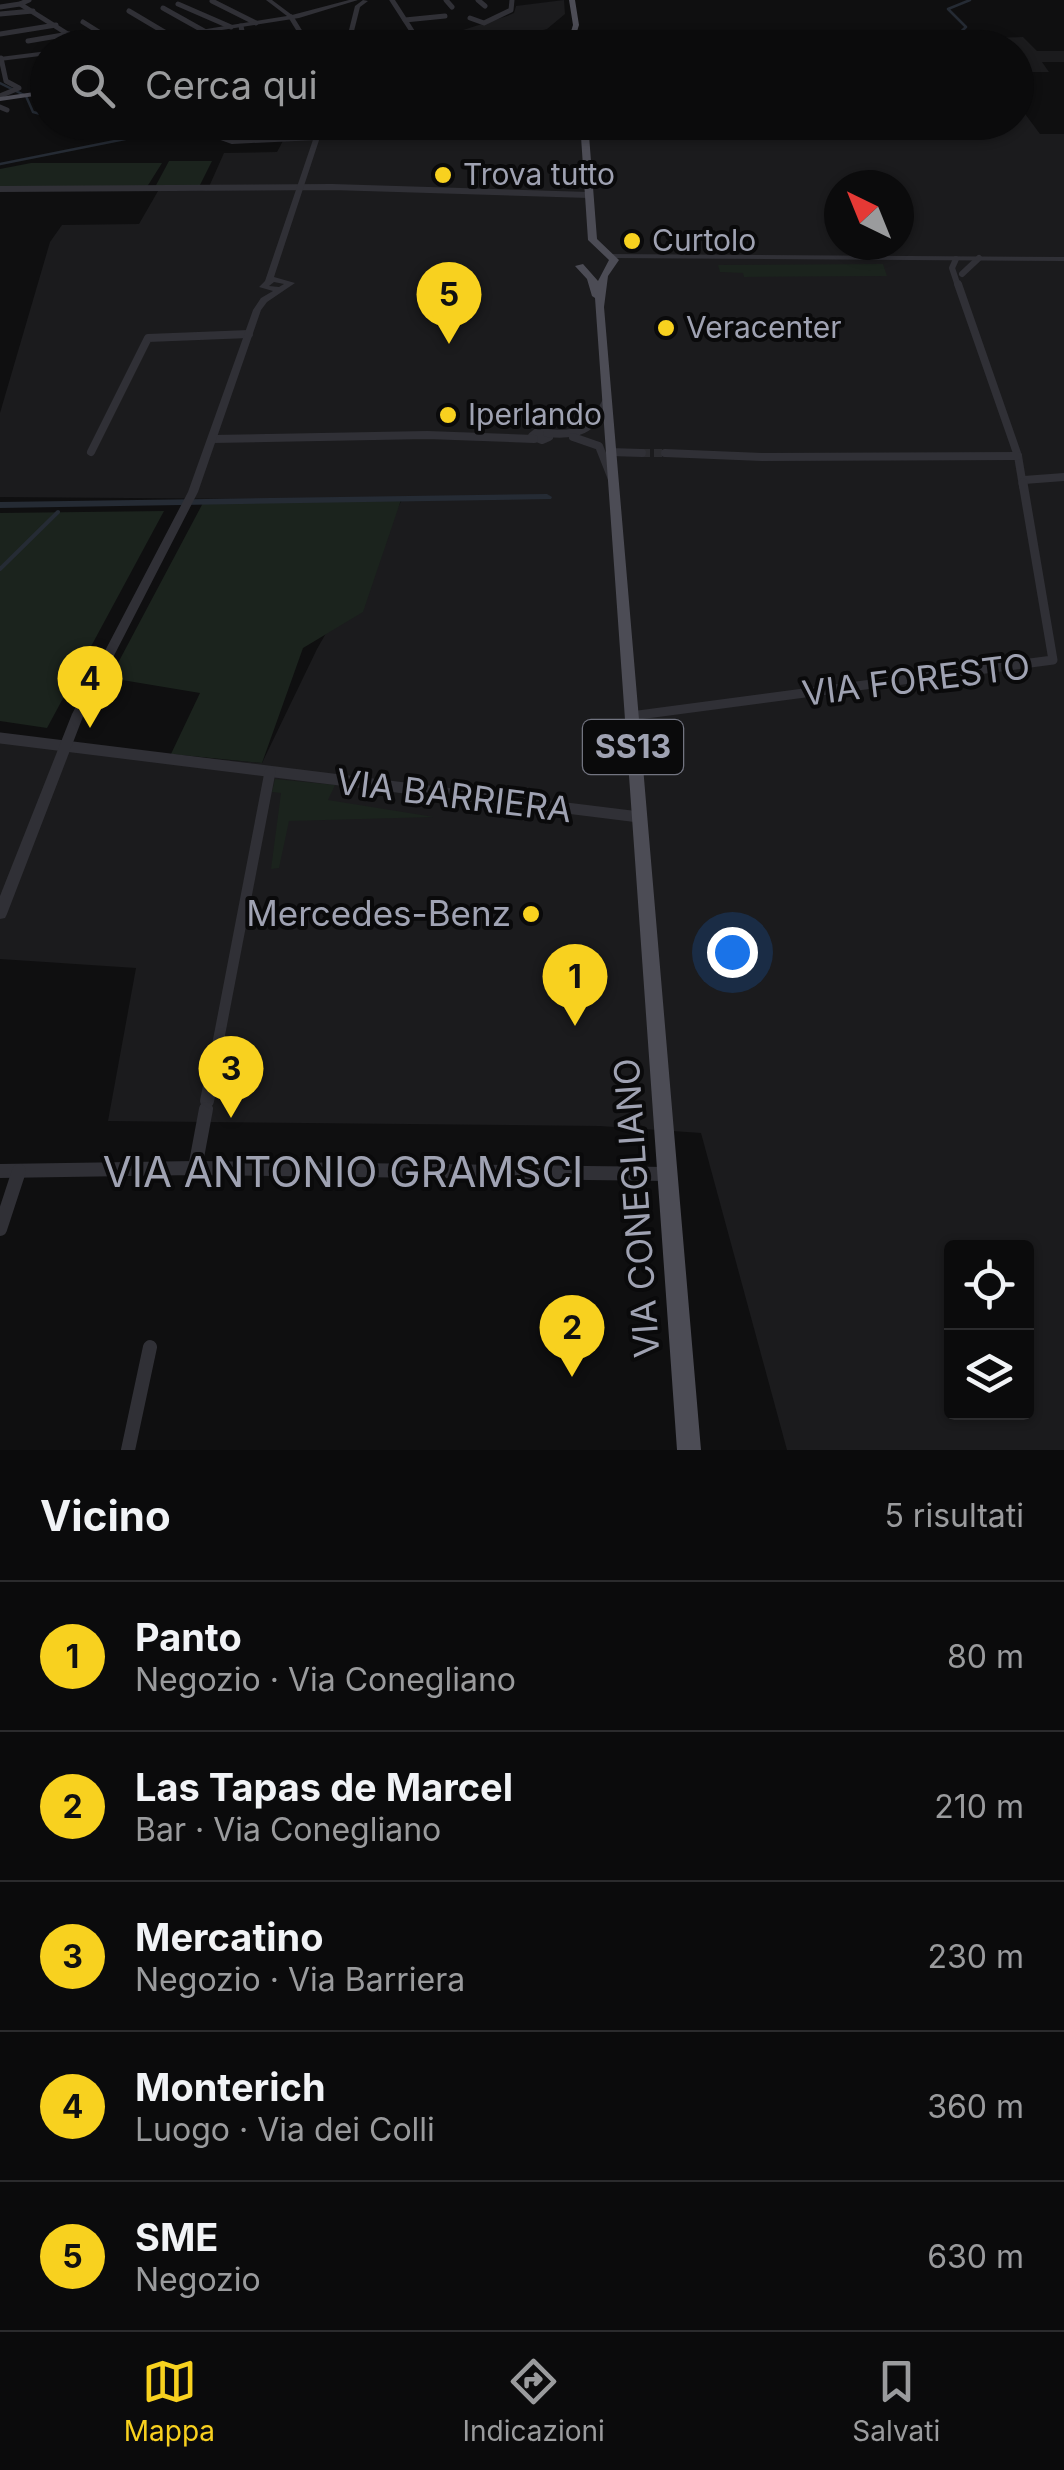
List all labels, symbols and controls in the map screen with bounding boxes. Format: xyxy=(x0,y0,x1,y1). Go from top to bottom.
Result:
search box xyxy=(30,30,1034,140)
icon: search xyxy=(65,58,120,113)
text: Cerca qui xyxy=(145,62,318,108)
place label: Trova tutto xyxy=(463,156,615,192)
marker: Trova tutto xyxy=(432,164,454,186)
north arrow xyxy=(824,170,914,260)
place label: Curtolo xyxy=(652,222,756,258)
marker: Curtolo xyxy=(621,230,643,252)
pin: 5 xyxy=(416,262,482,344)
place label: Veracenter xyxy=(686,309,841,345)
marker: Veracenter xyxy=(655,317,677,339)
place label: Iperlando xyxy=(468,396,602,432)
marker: Iperlando xyxy=(437,404,459,426)
street label: VIA FORESTO xyxy=(800,644,1032,714)
pin: 4 xyxy=(58,646,122,728)
road number: SS13 xyxy=(583,720,683,774)
street label: VIA BARRIERA xyxy=(334,760,574,830)
place label: Mercedes-Benz xyxy=(246,892,511,934)
marker: Mercedes-Benz xyxy=(520,903,542,925)
your location xyxy=(707,927,758,978)
pin: 1 xyxy=(542,944,608,1026)
pin: 3 xyxy=(198,1036,264,1118)
street label: VIA CONEGLIANO xyxy=(605,1057,667,1359)
street label: VIA ANTONIO GRAMSCI xyxy=(103,1146,583,1197)
map controls xyxy=(944,1240,1034,1420)
button: locate xyxy=(944,1240,1034,1330)
pin: 2 xyxy=(540,1294,604,1377)
button: layers xyxy=(944,1330,1034,1420)
text: Vicino xyxy=(40,1490,171,1541)
text: 5 risultati xyxy=(884,1496,1024,1535)
text: Panto xyxy=(135,1614,242,1660)
text: 1 xyxy=(66,1637,79,1676)
text: 80 m xyxy=(947,1637,1024,1676)
text: Negozio · Via Conegliano xyxy=(135,1660,516,1699)
text: Las Tapas de Marcel xyxy=(135,1764,513,1810)
text: 2 xyxy=(62,1787,83,1826)
text: 210 m xyxy=(934,1787,1024,1826)
text: Bar · Via Conegliano xyxy=(135,1810,441,1849)
text: Mercatino xyxy=(135,1914,324,1960)
text: 3 xyxy=(62,1937,83,1976)
text: 230 m xyxy=(928,1937,1024,1976)
text: Negozio · Via Barriera xyxy=(135,1960,465,1999)
text: Monterich xyxy=(135,2064,326,2110)
text: 4 xyxy=(62,2087,83,2126)
text: 360 m xyxy=(927,2087,1024,2126)
text: Luogo · Via dei Colli xyxy=(135,2110,435,2149)
text: SME xyxy=(135,2214,218,2260)
text: 5 xyxy=(62,2237,83,2276)
text: 630 m xyxy=(927,2237,1024,2276)
text: Negozio xyxy=(135,2260,261,2299)
tab: Mappa xyxy=(124,2354,215,2448)
tab: Indicazioni xyxy=(463,2354,605,2448)
tab: Salvati xyxy=(852,2354,940,2448)

